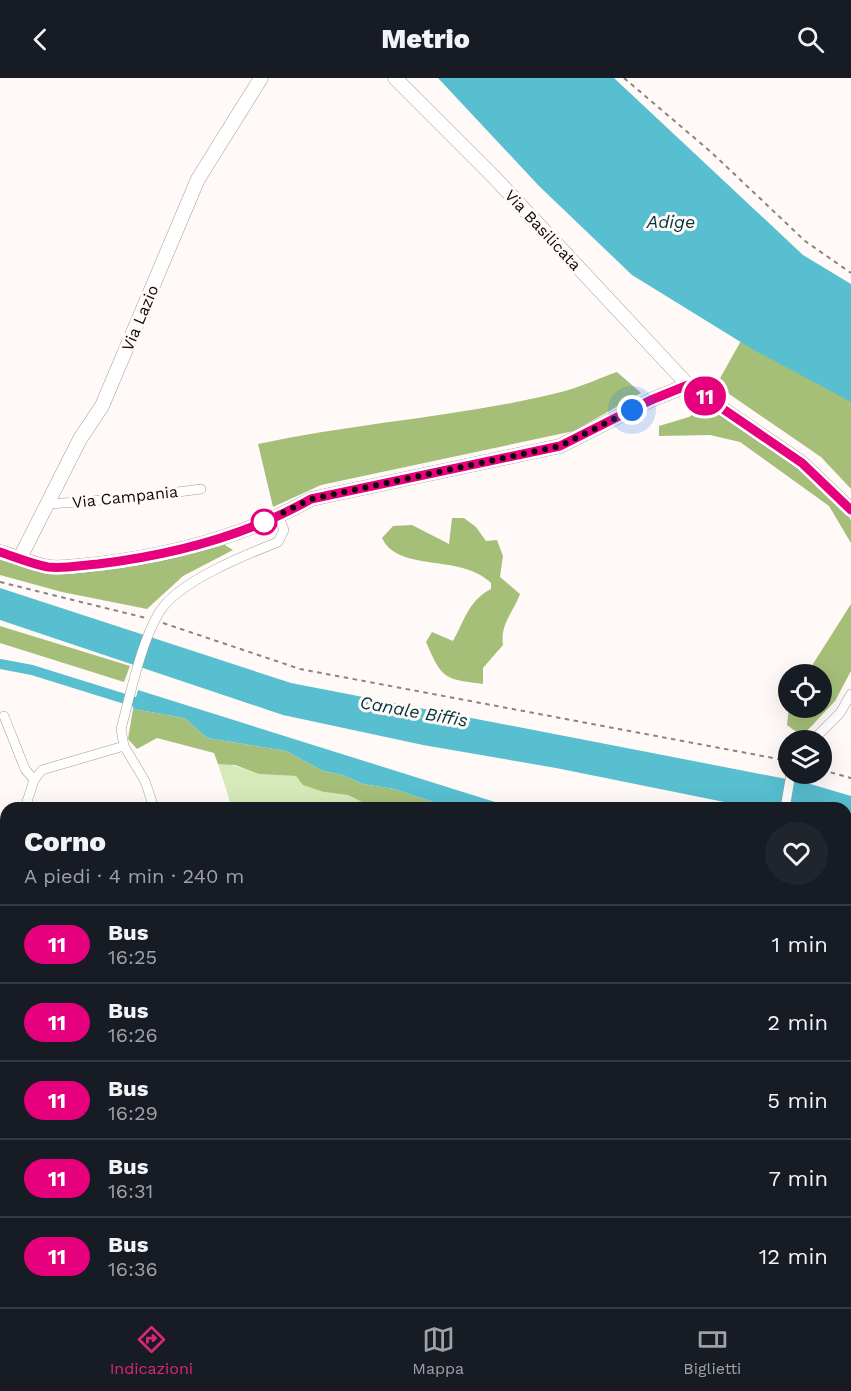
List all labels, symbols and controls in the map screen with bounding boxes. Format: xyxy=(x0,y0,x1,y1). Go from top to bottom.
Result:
icon: back xyxy=(24,23,57,56)
text: Metrio xyxy=(381,23,470,55)
icon: search xyxy=(794,23,827,56)
street label: Via Basilicata xyxy=(501,186,585,274)
water label: Adige xyxy=(646,211,695,232)
street label: Via Lazio xyxy=(118,282,162,354)
line badge: 11 xyxy=(678,376,732,416)
text: 11 xyxy=(696,384,714,409)
your location xyxy=(617,395,647,425)
street label: Via Campania xyxy=(71,482,179,512)
unlabelled marker xyxy=(251,509,277,535)
map controls xyxy=(778,664,832,784)
button: locate xyxy=(778,664,832,718)
water label: Canale Biffis xyxy=(358,691,470,731)
button: layers xyxy=(778,730,832,784)
button: heart xyxy=(765,822,828,885)
text: Corno xyxy=(24,825,106,858)
text: A piedi · 4 min · 240 m xyxy=(24,864,244,888)
text: Bus xyxy=(108,920,148,945)
text: 11 xyxy=(48,932,66,957)
text: 1 min xyxy=(771,932,828,957)
text: 16:25 xyxy=(108,945,157,969)
text: Bus xyxy=(108,998,148,1023)
text: 11 xyxy=(48,1010,66,1035)
text: 2 min xyxy=(767,1010,828,1035)
text: 16:26 xyxy=(108,1023,158,1047)
text: Bus xyxy=(108,1076,148,1101)
text: 11 xyxy=(48,1088,66,1113)
text: 5 min xyxy=(767,1088,828,1113)
text: 16:29 xyxy=(108,1101,158,1125)
text: Bus xyxy=(108,1154,148,1179)
text: 11 xyxy=(48,1166,66,1191)
text: 7 min xyxy=(768,1166,828,1191)
text: 16:31 xyxy=(108,1179,153,1203)
text: Bus xyxy=(108,1232,148,1257)
text: 11 xyxy=(48,1244,66,1269)
text: 12 min xyxy=(759,1244,828,1269)
text: 16:36 xyxy=(108,1257,158,1281)
tab: Indicazioni xyxy=(110,1323,193,1378)
tab: Mappa xyxy=(412,1323,464,1378)
tab: Biglietti xyxy=(683,1323,741,1378)

